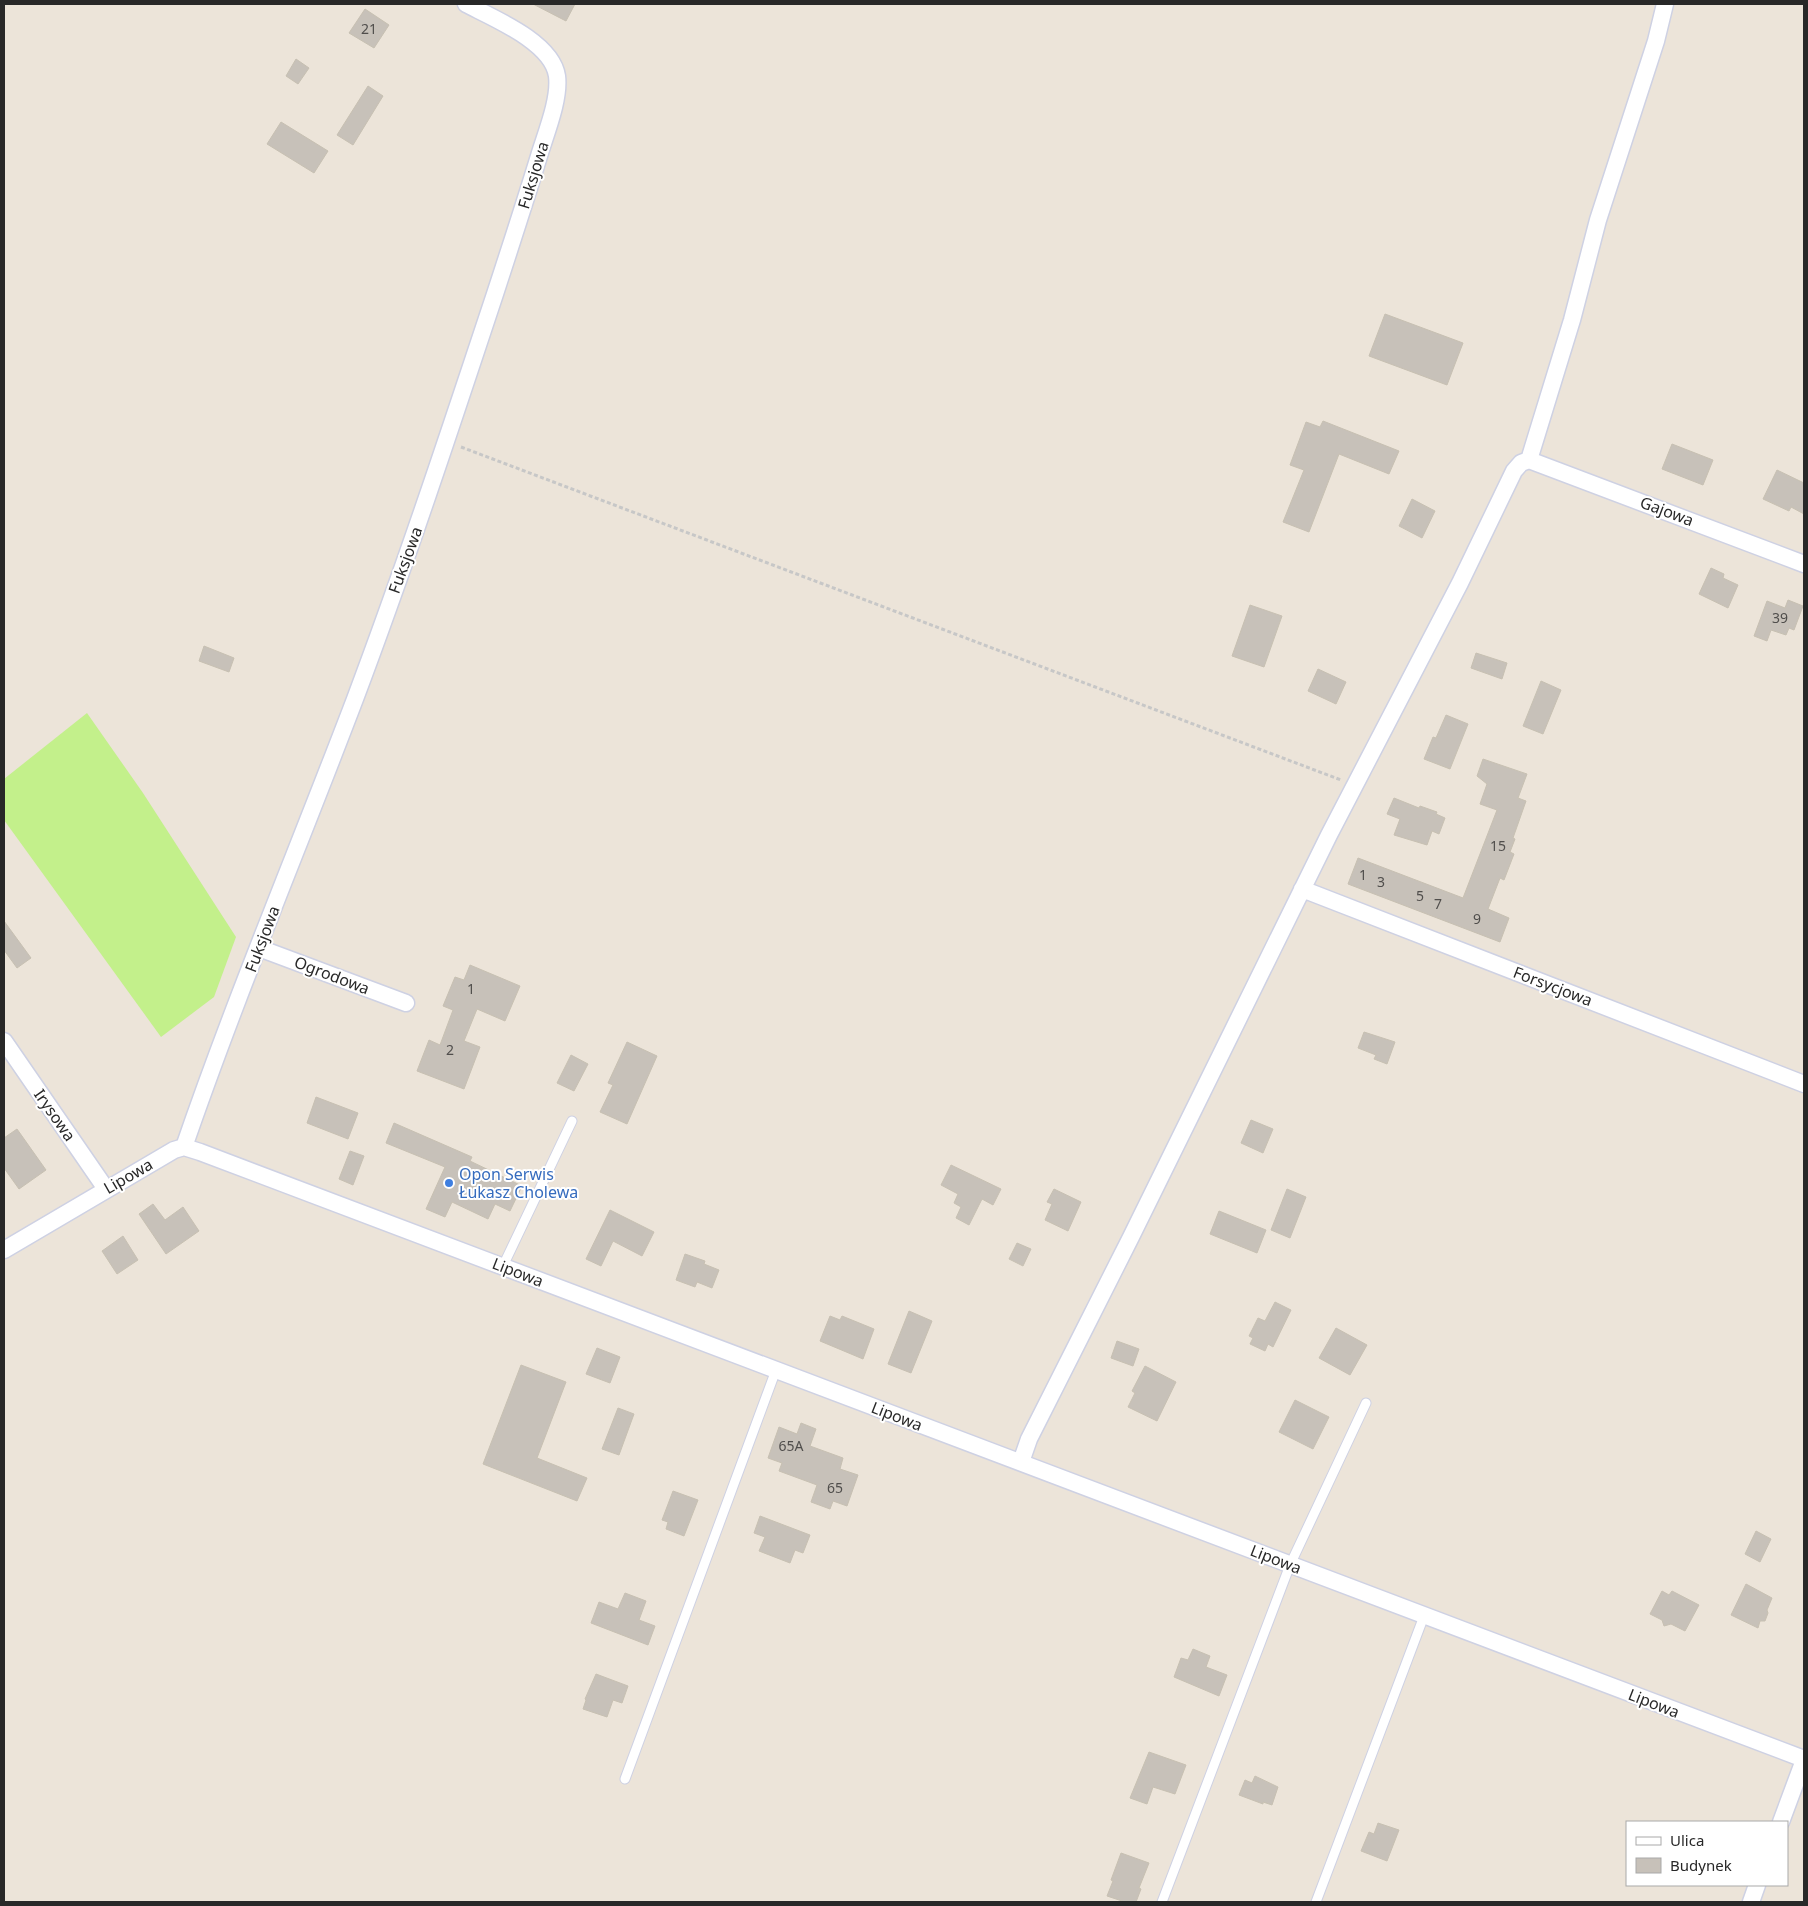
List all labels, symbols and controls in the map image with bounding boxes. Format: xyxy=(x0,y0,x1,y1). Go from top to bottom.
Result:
house number: 21 xyxy=(361,19,377,38)
street label: Fuksjowa xyxy=(512,139,554,211)
street label: Gajowa xyxy=(1637,491,1697,531)
street label: Fuksjowa xyxy=(383,524,427,596)
house number: 39 xyxy=(1772,608,1788,627)
house number: 15 xyxy=(1490,836,1506,855)
house number: 1 xyxy=(1359,865,1367,884)
house number: 3 xyxy=(1377,872,1385,891)
house number: 5 xyxy=(1416,886,1424,905)
house number: 7 xyxy=(1434,894,1442,913)
street label: Fuksjowa xyxy=(239,903,285,975)
house number: 9 xyxy=(1473,909,1481,928)
street label: Ogrodowa xyxy=(291,951,373,999)
street label: Forsycjowa xyxy=(1510,961,1596,1011)
house number: 1 xyxy=(467,979,475,998)
house number: 2 xyxy=(446,1040,454,1059)
street label: Irysowa xyxy=(29,1085,81,1145)
street label: Lipowa xyxy=(99,1153,157,1199)
place label: Opon Serwis Łukasz Cholewa xyxy=(459,1163,578,1203)
marker: Opon Serwis Łukasz Cholewa xyxy=(443,1177,455,1189)
street label: Lipowa xyxy=(489,1252,547,1292)
street label: Lipowa xyxy=(868,1396,926,1436)
house number: 65A xyxy=(779,1436,804,1455)
house number: 65 xyxy=(827,1478,843,1497)
street label: Lipowa xyxy=(1247,1539,1305,1579)
street label: Lipowa xyxy=(1625,1683,1683,1723)
legend xyxy=(1626,1821,1788,1886)
text: Ulica xyxy=(1670,1830,1704,1850)
text: Budynek xyxy=(1670,1855,1732,1875)

